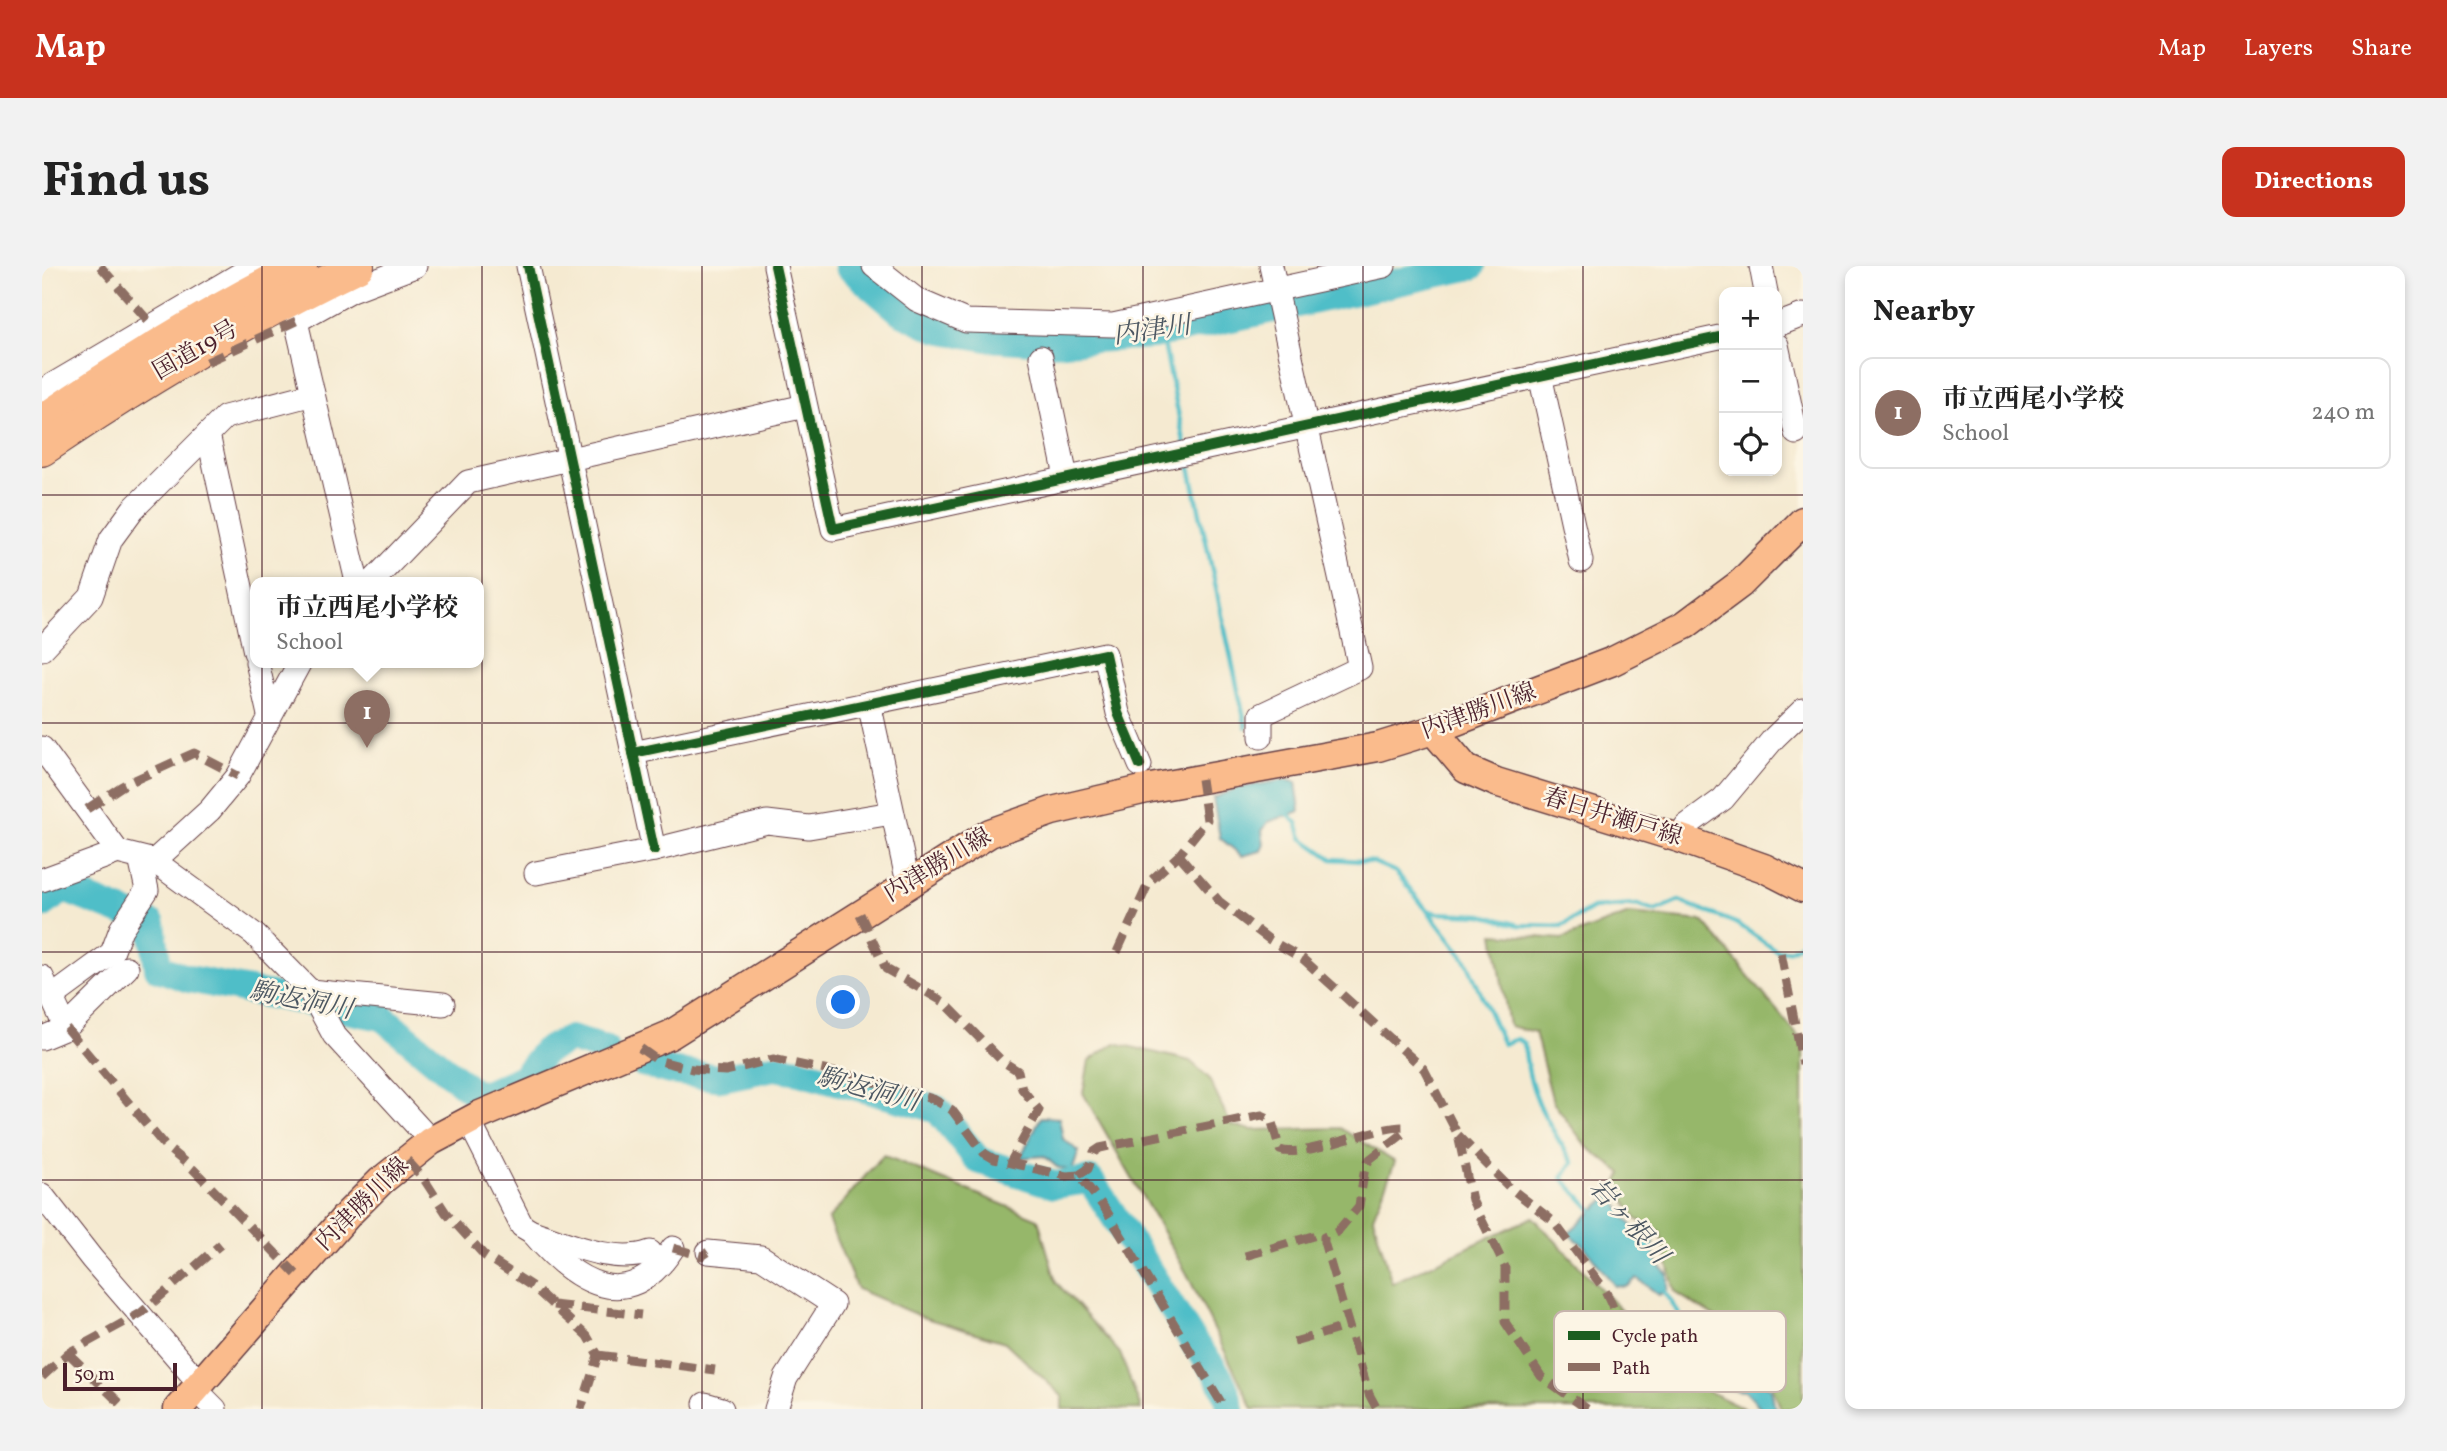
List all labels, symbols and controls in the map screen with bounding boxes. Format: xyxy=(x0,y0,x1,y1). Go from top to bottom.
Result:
text: Map xyxy=(35,26,106,72)
text: Map xyxy=(2158,32,2206,66)
text: Layers xyxy=(2244,32,2313,66)
text: Share xyxy=(2351,32,2412,66)
button: Directions xyxy=(2222,147,2405,217)
text: Find us xyxy=(42,148,210,217)
map controls xyxy=(1719,287,1782,476)
button: + xyxy=(1719,287,1782,350)
text: Nearby xyxy=(1873,291,1975,333)
water label: 内津川 xyxy=(1111,307,1196,354)
street label: 国道19号 xyxy=(147,313,245,389)
button: − xyxy=(1719,350,1782,413)
text: 市立西尾小学校 xyxy=(1942,382,2124,418)
text: 1 xyxy=(1893,397,1903,429)
text: 240 m xyxy=(2311,397,2375,429)
button: locate xyxy=(1719,413,1782,476)
text: School xyxy=(1942,418,2009,450)
popup xyxy=(250,577,484,668)
text: 市立西尾小学校 xyxy=(276,591,458,627)
text: School xyxy=(276,627,343,659)
street label: 内津勝川線 xyxy=(1417,676,1541,748)
pin: 1 xyxy=(344,690,390,748)
street label: 春日井瀬戸線 xyxy=(1538,781,1686,855)
street label: 内津勝川線 xyxy=(878,821,998,911)
water label: 駒返洞川 xyxy=(247,973,358,1029)
your location xyxy=(826,985,860,1019)
water label: 駒返洞川 xyxy=(813,1059,926,1122)
street label: 内津勝川線 xyxy=(309,1151,417,1259)
water label: 岩ヶ根川 xyxy=(1580,1171,1678,1275)
legend xyxy=(1554,1311,1786,1392)
text: Cycle path xyxy=(1612,1324,1698,1350)
text: Path xyxy=(1612,1356,1650,1382)
scale bar xyxy=(63,1360,177,1392)
text: 50 m xyxy=(74,1362,115,1388)

